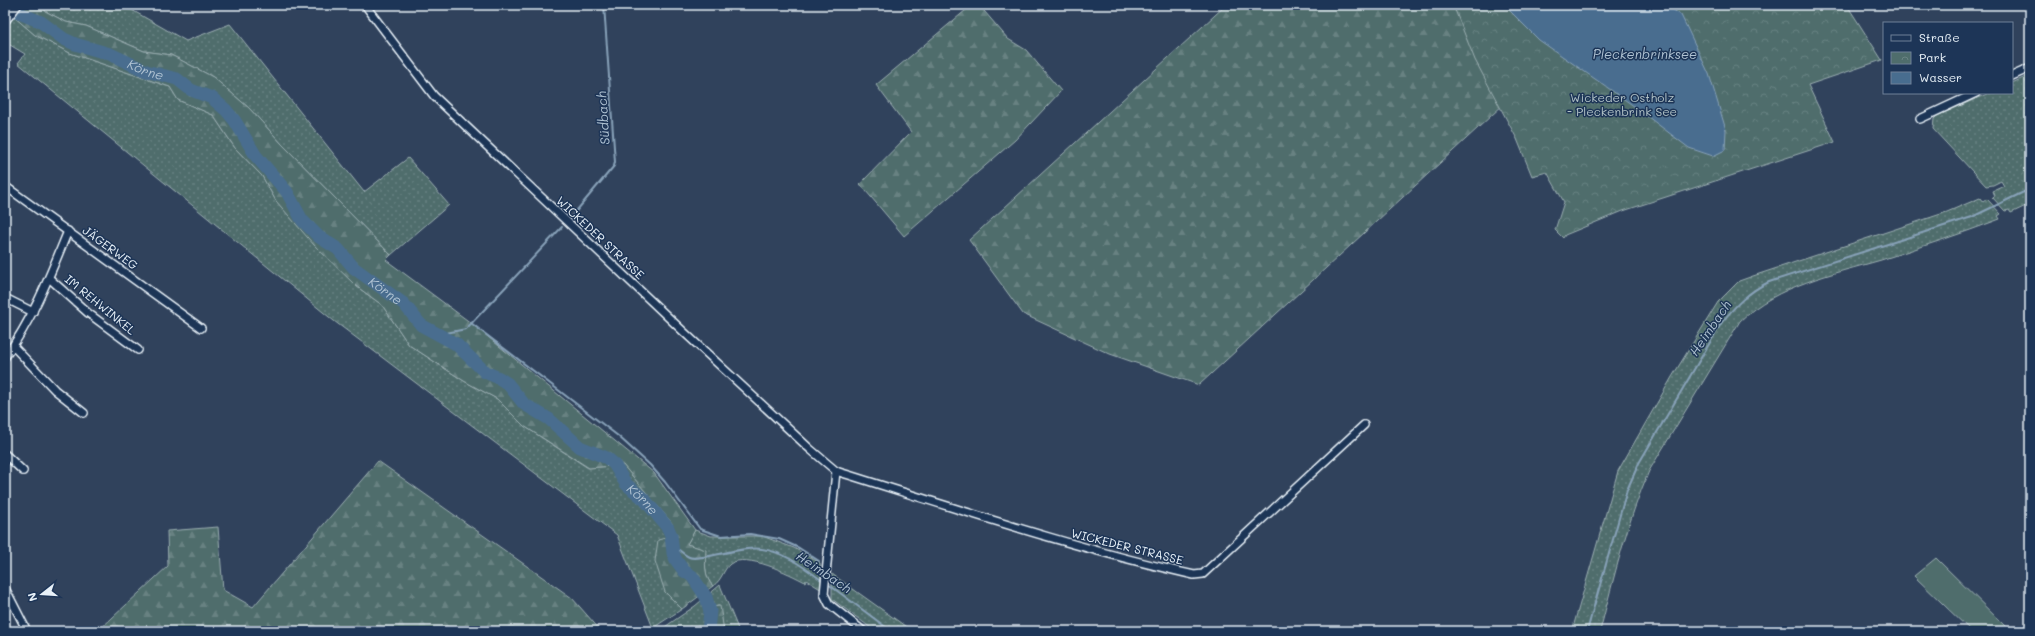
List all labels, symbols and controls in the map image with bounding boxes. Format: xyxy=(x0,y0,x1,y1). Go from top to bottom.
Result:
legend xyxy=(1883,22,2013,94)
text: Straße xyxy=(1919,29,1960,45)
water label: Pleckenbrinksee xyxy=(1593,45,1697,62)
text: Park xyxy=(1919,49,1946,65)
water label: Körne xyxy=(125,54,165,83)
text: Wasser xyxy=(1919,69,1962,85)
park label: Wickeder Ostholz - Pleckenbrink See xyxy=(1567,89,1677,119)
water label: Südbach xyxy=(592,90,613,146)
street label: WICKEDER STRASSE xyxy=(553,192,648,282)
street label: JÄGERWEG xyxy=(80,222,142,273)
street label: IM REHWINKEL xyxy=(62,271,140,338)
water label: Körne xyxy=(366,272,406,308)
water label: Heimbach xyxy=(1685,297,1734,359)
water label: Körne xyxy=(624,480,662,518)
street label: WICKEDER STRASSE xyxy=(1070,524,1185,568)
water label: Heimbach xyxy=(793,547,855,596)
north arrow xyxy=(22,574,62,614)
text: N xyxy=(24,591,40,603)

